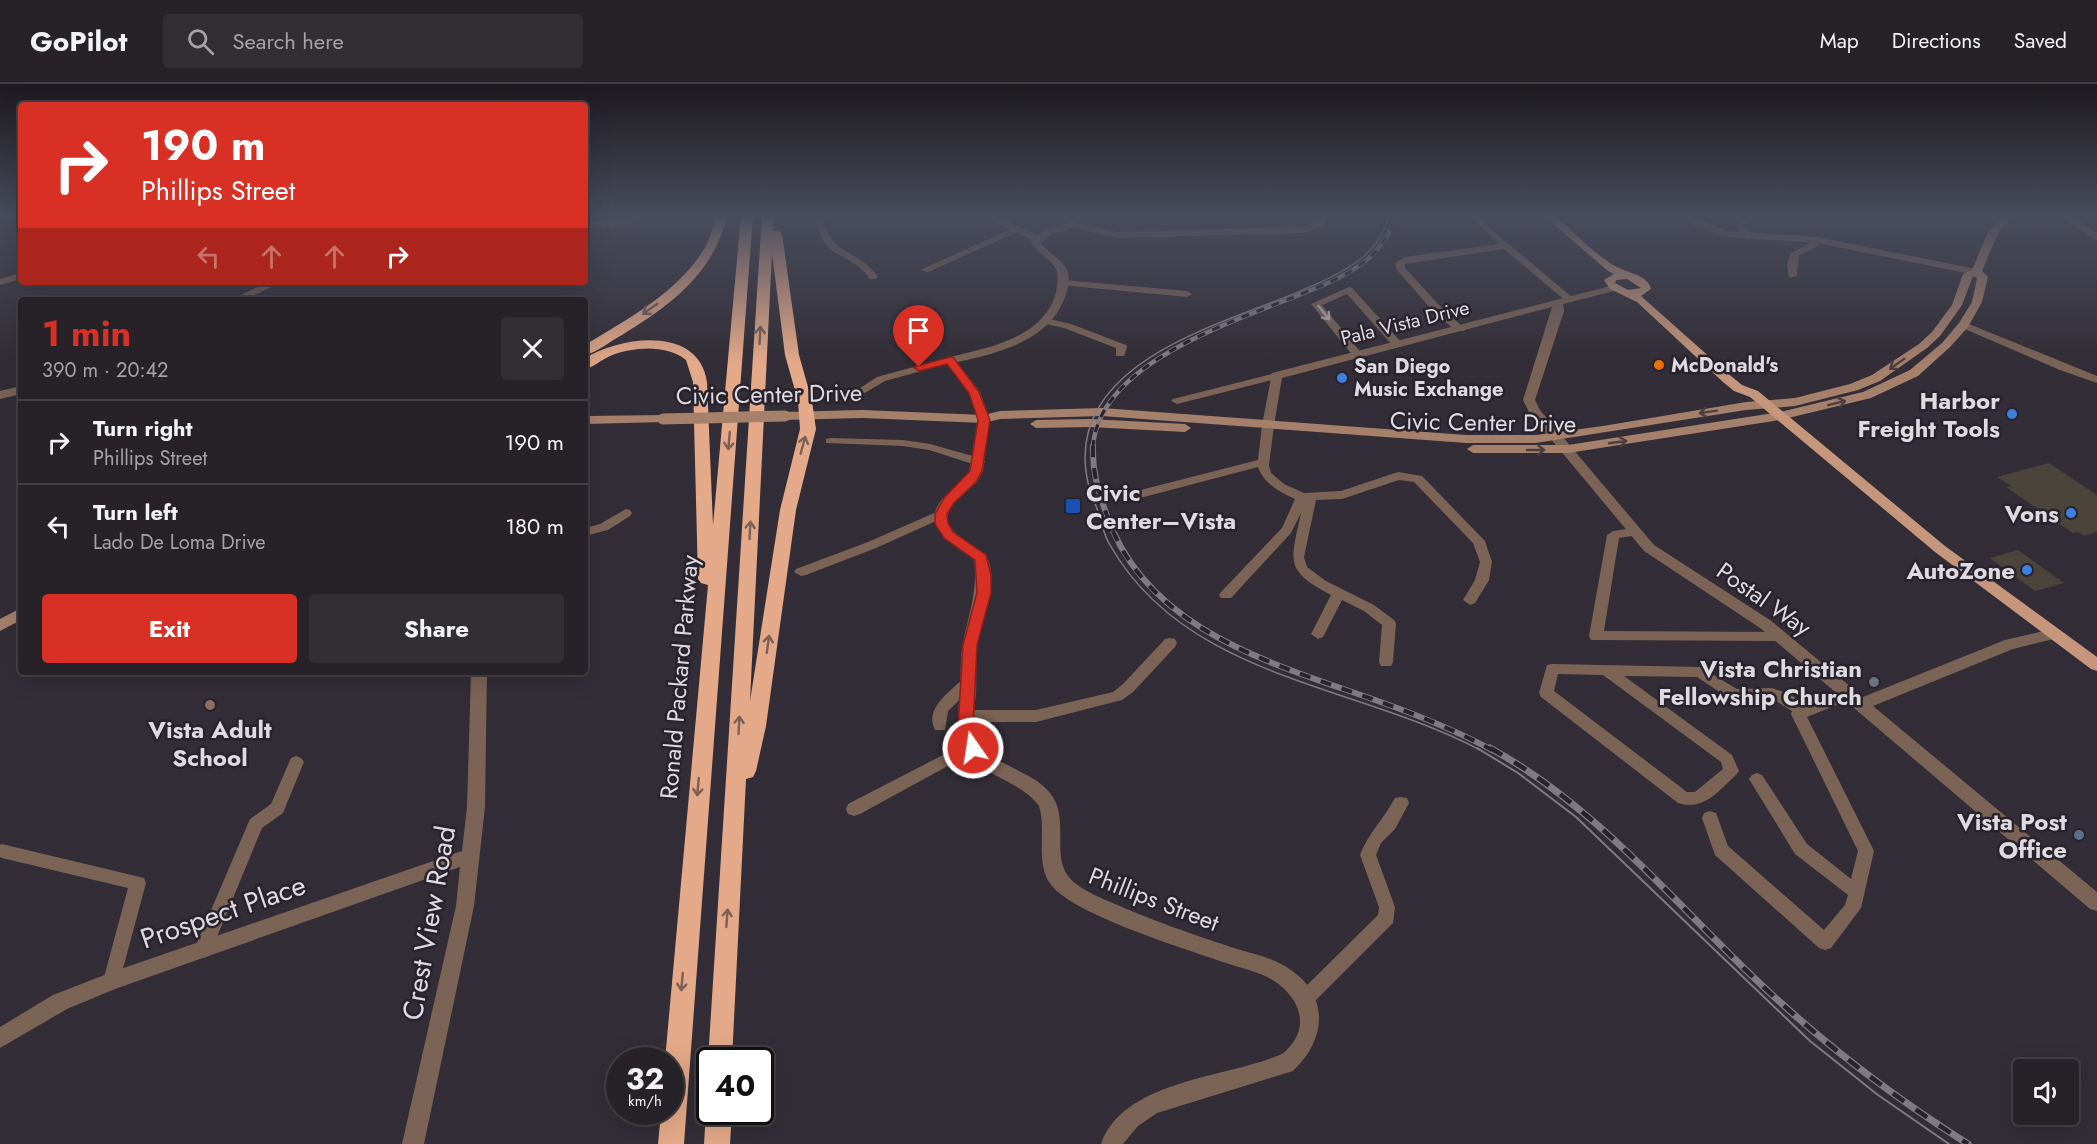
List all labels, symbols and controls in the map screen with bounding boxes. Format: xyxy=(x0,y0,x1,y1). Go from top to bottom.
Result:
search box xyxy=(163,14,583,68)
text: GoPilot xyxy=(30,21,127,62)
icon: search xyxy=(184,25,217,58)
text: Search here xyxy=(232,25,344,57)
text: Map xyxy=(1820,26,1859,56)
text: Directions xyxy=(1892,26,1981,56)
text: Saved xyxy=(2014,26,2067,56)
text: 190 m xyxy=(141,115,265,176)
icon: right xyxy=(42,126,120,204)
text: Phillips Street xyxy=(141,171,295,210)
icon: left xyxy=(192,240,225,273)
icon: ahead xyxy=(255,240,288,273)
icon: ahead xyxy=(318,240,351,273)
icon: right xyxy=(381,240,414,273)
street label: Pala Vista Drive xyxy=(1338,293,1472,353)
one-way arrow xyxy=(643,303,659,315)
pin xyxy=(893,305,944,367)
one-way arrow xyxy=(1318,305,1331,321)
text: 1 min xyxy=(42,307,131,359)
icon: arrive xyxy=(902,314,935,347)
button: close xyxy=(501,317,564,380)
one-way arrow xyxy=(755,326,766,346)
place label: McDonald's xyxy=(1671,351,1778,380)
place label: San Diego Music Exchange xyxy=(1354,352,1503,404)
text: 390 m · 20:42 xyxy=(42,356,168,385)
marker: McDonald's xyxy=(1652,358,1666,372)
one-way arrow xyxy=(1889,358,1906,370)
marker: San Diego Music Exchange xyxy=(1335,371,1349,385)
street label: Civic Center Drive xyxy=(675,375,863,413)
place label: Harbor Freight Tools xyxy=(1857,383,2000,446)
one-way arrow xyxy=(1827,397,1846,409)
street label: Civic Center Drive xyxy=(1389,403,1577,441)
one-way arrow xyxy=(1698,407,1718,418)
marker: Harbor Freight Tools xyxy=(2005,407,2019,421)
text: Turn right xyxy=(93,412,193,444)
icon: right xyxy=(42,426,75,459)
text: 190 m xyxy=(504,426,564,458)
one-way arrow xyxy=(723,431,734,451)
one-way arrow xyxy=(798,436,809,455)
one-way arrow xyxy=(1608,437,1628,448)
text: Phillips Street xyxy=(93,444,207,473)
one-way arrow xyxy=(1525,444,1545,456)
place label: Civic Center–Vista xyxy=(1086,475,1236,538)
text: Turn left xyxy=(93,496,178,528)
place label: Vons xyxy=(2003,496,2059,531)
marker: Civic Center–Vista xyxy=(1064,497,1082,515)
marker: Vons xyxy=(2064,506,2078,520)
icon: left xyxy=(42,510,75,543)
text: 180 m xyxy=(505,510,564,542)
one-way arrow xyxy=(745,521,756,541)
text: Lado De Loma Drive xyxy=(93,528,265,557)
street label: Ronald Packard Parkway xyxy=(651,553,707,801)
place label: AutoZone xyxy=(1905,553,2015,588)
street label: Postal Way xyxy=(1709,554,1819,645)
marker: AutoZone xyxy=(2020,563,2034,577)
button: Exit xyxy=(42,594,297,663)
button: Share xyxy=(309,594,564,663)
one-way arrow xyxy=(762,635,773,654)
place label: Vista Christian Fellowship Church xyxy=(1658,651,1862,714)
marker: Vista Christian Fellowship Church xyxy=(1867,675,1881,689)
marker: Vista Adult School xyxy=(203,698,217,712)
place label: Vista Adult School xyxy=(147,712,272,775)
one-way arrow xyxy=(734,715,745,735)
position arrow xyxy=(941,716,1005,780)
one-way arrow xyxy=(693,777,704,797)
place label: Vista Post Office xyxy=(1956,804,2067,867)
street label: Crest View Road xyxy=(392,823,466,1023)
marker: Vista Post Office xyxy=(2072,828,2086,842)
street label: Phillips Street xyxy=(1084,858,1224,940)
street label: Prospect Place xyxy=(135,865,311,959)
one-way arrow xyxy=(722,909,733,929)
one-way arrow xyxy=(677,971,688,991)
speed limit sign: 40 xyxy=(696,1047,774,1125)
text: 32 xyxy=(626,1057,664,1100)
map controls xyxy=(2013,1059,2079,1125)
button: sound xyxy=(2013,1059,2079,1125)
text: km/h xyxy=(628,1090,662,1112)

